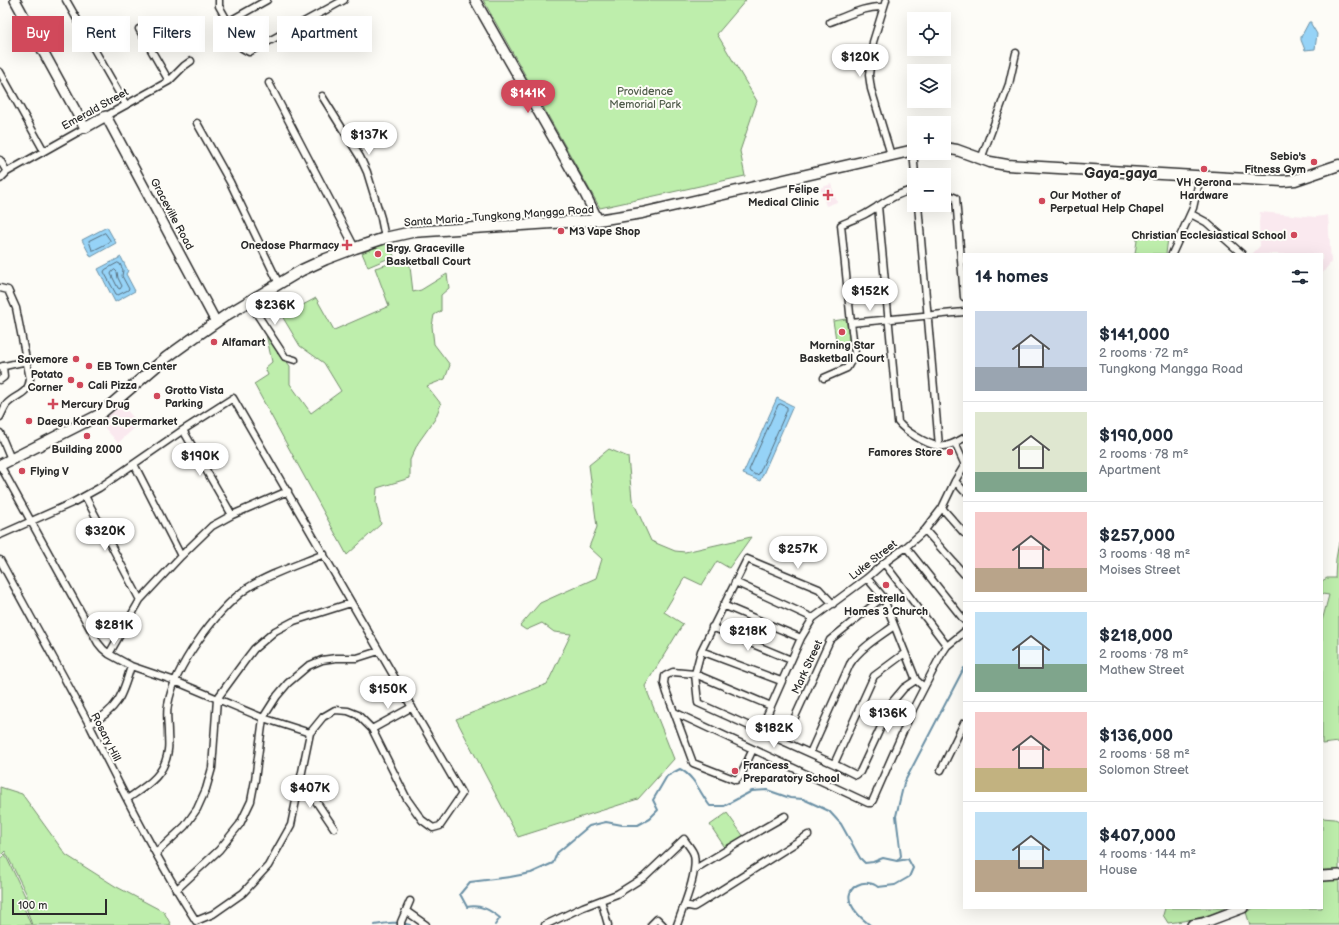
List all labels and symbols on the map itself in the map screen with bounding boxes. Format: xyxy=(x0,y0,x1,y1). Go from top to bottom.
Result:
pin: $120K xyxy=(832,44,888,78)
pin: $141K xyxy=(500,80,556,114)
street label: Emerald Street xyxy=(59,85,131,133)
park label: Providence Memorial Park xyxy=(609,85,681,111)
pin: $137K xyxy=(341,122,397,156)
place label: Sebio's Fitness Gym xyxy=(1245,150,1307,176)
marker: Sebio's Fitness Gym xyxy=(1309,157,1319,167)
district label: Gaya-gaya xyxy=(1084,164,1158,183)
marker: VH Gerona Hardware xyxy=(1199,164,1209,174)
street label: Graceville Road xyxy=(148,176,196,252)
place label: VH Gerona Hardware xyxy=(1176,176,1232,202)
place label: Felipe Medical Clinic xyxy=(748,183,819,209)
marker: Felipe Medical Clinic xyxy=(822,189,834,201)
place label: Our Mother of Perpetual Help Chapel xyxy=(1050,189,1164,215)
marker: Our Mother of Perpetual Help Chapel xyxy=(1037,196,1047,206)
street label: Santa Maria - Tungkong Mangga Road xyxy=(404,203,594,229)
place label: M3 Vape Shop xyxy=(569,225,640,238)
marker: M3 Vape Shop xyxy=(556,226,566,236)
place label: Christian Ecclesiastical School xyxy=(1132,229,1286,242)
marker: Christian Ecclesiastical School xyxy=(1289,230,1299,240)
place label: Onedose Pharmacy xyxy=(241,239,339,252)
marker: Onedose Pharmacy xyxy=(342,240,352,250)
place label: Brgy. Graceville Basketball Court xyxy=(386,242,471,268)
marker: Brgy. Graceville Basketball Court xyxy=(373,249,383,259)
pin: $152K xyxy=(842,278,898,312)
pin: $236K xyxy=(247,292,303,326)
marker: Morning Star Basketball Court xyxy=(837,327,847,337)
place label: Alfamart xyxy=(221,336,266,349)
marker: Alfamart xyxy=(209,337,219,347)
place label: Morning Star Basketball Court xyxy=(800,339,885,365)
place label: Savemore xyxy=(18,353,68,366)
marker: Savemore xyxy=(71,354,81,364)
place label: EB Town Center xyxy=(97,360,178,373)
marker: EB Town Center xyxy=(84,361,94,371)
place label: Potato Corner xyxy=(28,368,64,394)
marker: Potato Corner xyxy=(66,375,76,385)
place label: Cali Pizza xyxy=(88,379,137,392)
marker: Cali Pizza xyxy=(75,380,85,390)
place label: Grotto Vista Parking xyxy=(165,384,224,410)
marker: Grotto Vista Parking xyxy=(152,391,162,401)
place label: Mercury Drug xyxy=(61,398,130,411)
marker: Mercury Drug xyxy=(48,399,58,409)
place label: Daegu Korean Supermarket xyxy=(37,415,178,428)
marker: Daegu Korean Supermarket xyxy=(24,416,34,426)
marker: Building 2000 xyxy=(82,431,92,441)
place label: Building 2000 xyxy=(52,443,123,456)
pin: $190K xyxy=(172,443,228,477)
place label: Famores Store xyxy=(868,446,942,459)
marker: Famores Store xyxy=(945,447,955,457)
place label: Flying V xyxy=(30,465,69,478)
marker: Flying V xyxy=(17,466,27,476)
pin: $320K xyxy=(77,518,133,552)
pin: $257K xyxy=(770,536,826,570)
street label: Luke Street xyxy=(846,537,900,583)
marker: Estrella Homes 3 Church xyxy=(881,580,891,590)
place label: Estrella Homes 3 Church xyxy=(844,592,928,618)
pin: $281K xyxy=(86,612,142,646)
pin: $218K xyxy=(720,618,776,652)
street label: Mark Street xyxy=(789,637,825,696)
pin: $150K xyxy=(360,676,416,710)
pin: $136K xyxy=(860,700,916,734)
street label: Rosary Hill xyxy=(88,710,124,764)
pin: $182K xyxy=(746,715,802,749)
place label: Francess Preparatory School xyxy=(743,759,840,785)
marker: Francess Preparatory School xyxy=(730,766,740,776)
pin: $407K xyxy=(282,775,338,809)
scale bar xyxy=(12,897,107,916)

